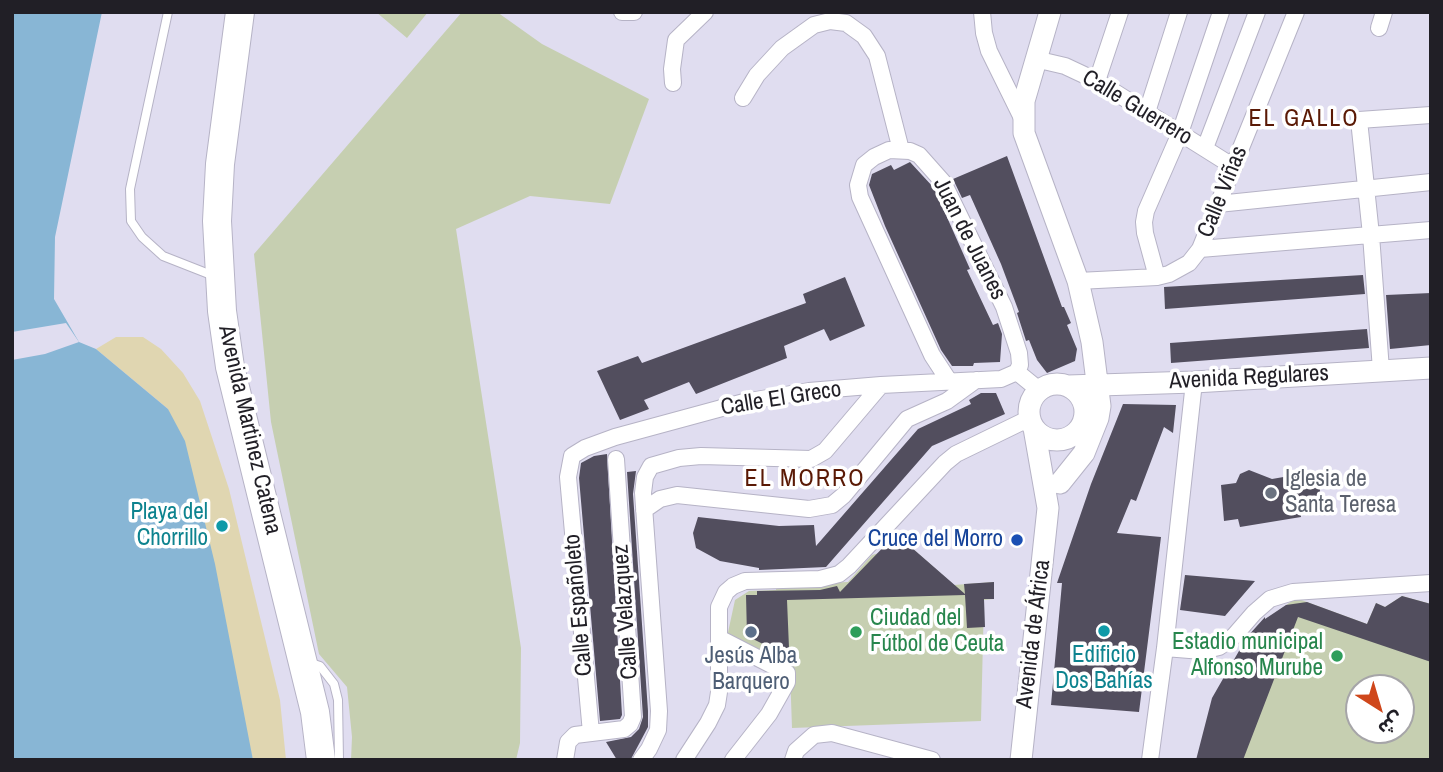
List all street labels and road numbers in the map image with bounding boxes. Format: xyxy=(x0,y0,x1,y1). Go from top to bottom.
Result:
street label: Calle Guerrero xyxy=(1077,64,1197,152)
street label: Calle Viñas xyxy=(1192,142,1254,242)
street label: Juan de Juanes xyxy=(926,173,1012,305)
street label: Avenida Martinez Catena xyxy=(212,323,286,537)
street label: Avenida Regulares xyxy=(1168,360,1330,396)
street label: Calle El Greco xyxy=(719,376,843,422)
street label: Calle Españoleto xyxy=(559,533,599,677)
street label: Calle Velazquez xyxy=(608,544,644,680)
street label: Avenida de África xyxy=(1011,558,1057,710)

